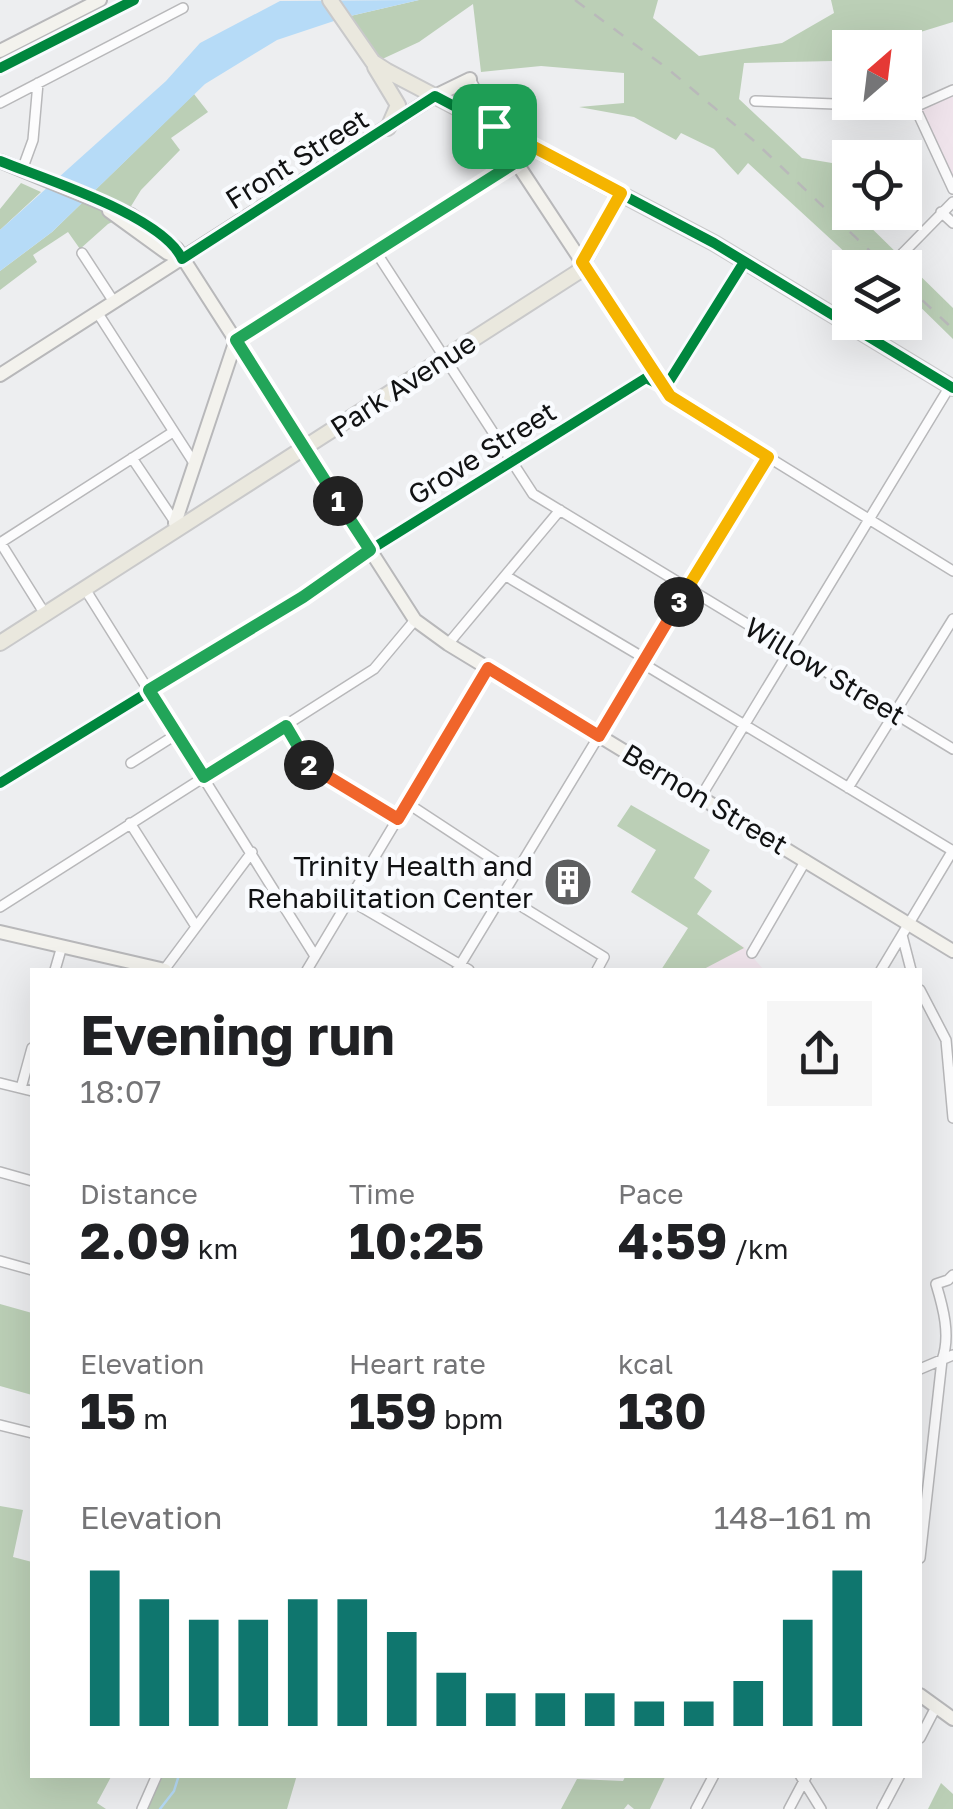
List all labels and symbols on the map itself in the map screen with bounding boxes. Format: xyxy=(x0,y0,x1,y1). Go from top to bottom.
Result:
north arrow xyxy=(832,30,922,120)
pin xyxy=(452,84,537,169)
street label: Front Street xyxy=(219,102,374,216)
street label: Park Avenue xyxy=(324,325,482,444)
street label: Grove Street xyxy=(402,394,562,511)
pin: 1 xyxy=(313,476,363,526)
pin: 3 xyxy=(654,577,704,627)
street label: Willow Street xyxy=(739,610,911,731)
street label: Bernon Street xyxy=(617,736,794,861)
pin: 2 xyxy=(284,740,334,790)
place label: Trinity Health and Rehabilitation Center xyxy=(247,849,533,914)
building icon: Trinity Health and Rehabilitation Center xyxy=(542,856,594,908)

